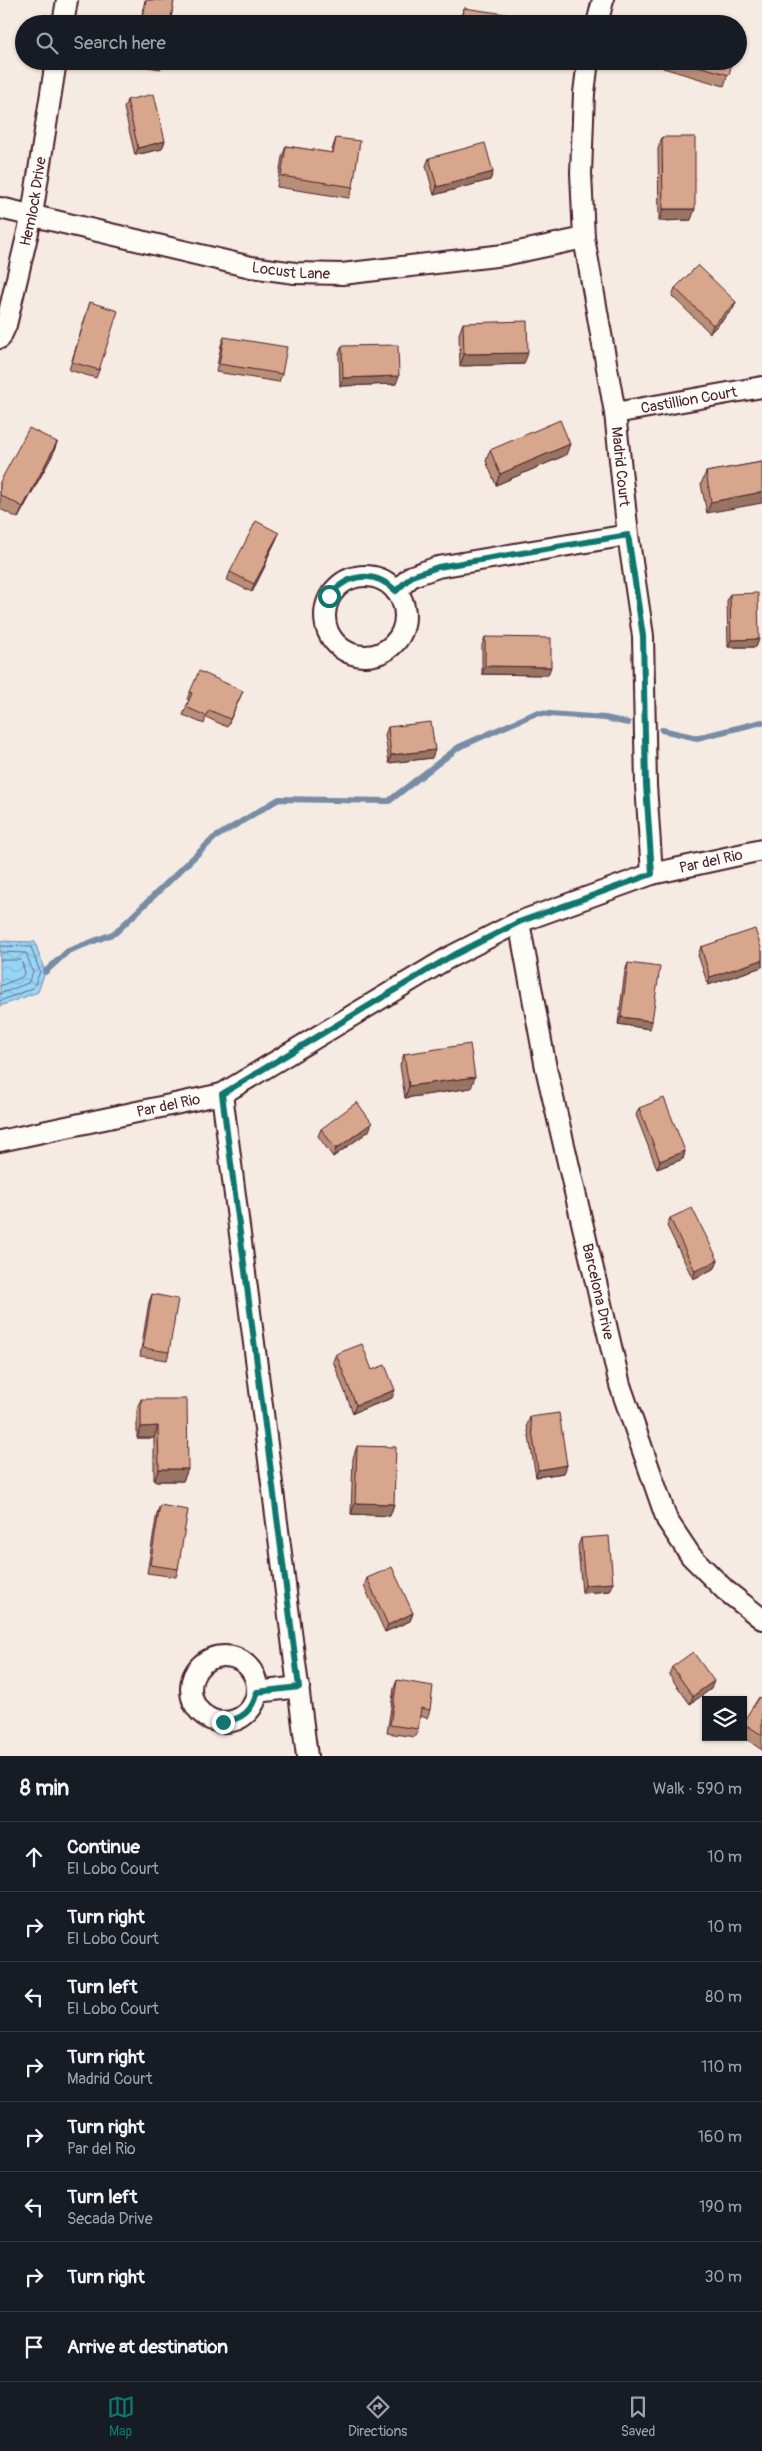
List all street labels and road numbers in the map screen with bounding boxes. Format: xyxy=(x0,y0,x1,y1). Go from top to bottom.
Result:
street label: Hemlock Drive xyxy=(16,155,51,248)
street label: Locust Lane xyxy=(250,258,331,284)
street label: Castillion Court xyxy=(639,382,740,418)
street label: Madrid Court xyxy=(607,426,634,508)
street label: Par del Rio xyxy=(678,845,745,878)
street label: Par del Rio xyxy=(135,1090,202,1122)
street label: Barcelona Drive xyxy=(577,1242,618,1342)

